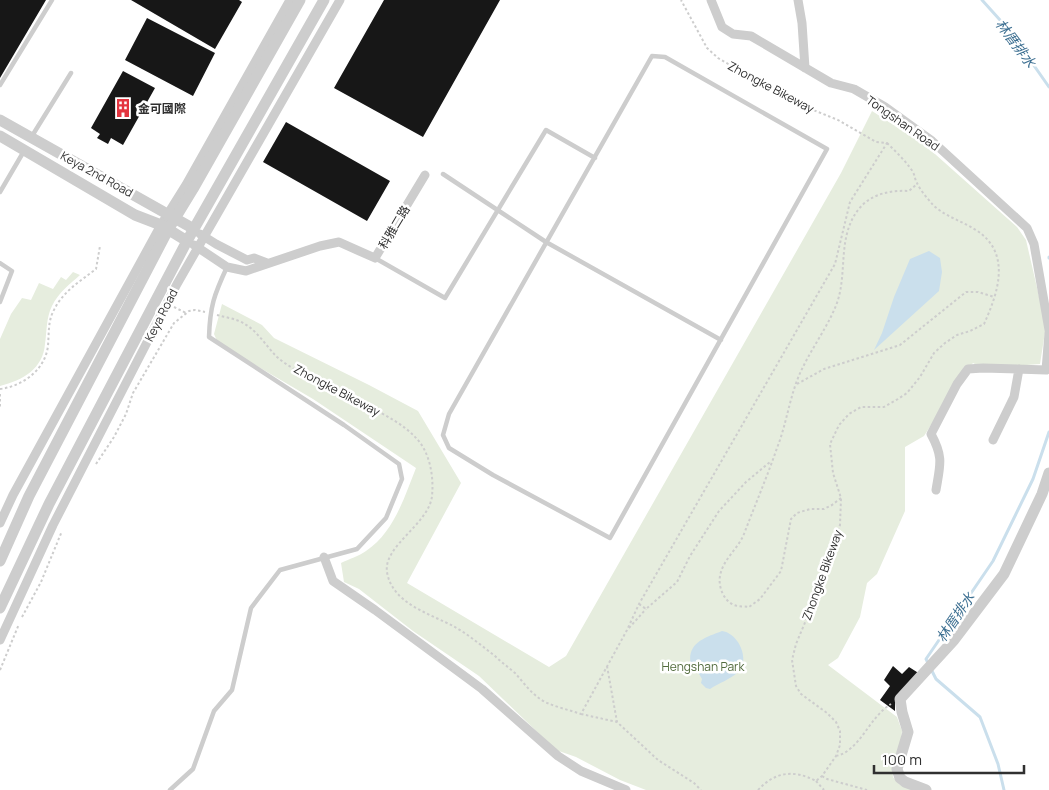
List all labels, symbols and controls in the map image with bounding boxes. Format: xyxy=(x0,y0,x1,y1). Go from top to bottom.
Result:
water label: 林厝排水 xyxy=(992,15,1041,72)
street label: Zhongke Bikeway xyxy=(725,57,818,117)
street label: Tongshan Road xyxy=(863,91,943,155)
building icon: 金可國際 xyxy=(112,97,134,119)
place label: 金可國際 xyxy=(138,100,186,117)
street label: Keya 2nd Road xyxy=(58,147,136,201)
street label: 科雅二路 xyxy=(374,202,414,252)
street label: Keya Road xyxy=(140,286,182,344)
street label: Zhongke Bikeway xyxy=(291,360,384,420)
street label: Zhongke Bikeway xyxy=(798,527,847,623)
water label: 林厝排水 xyxy=(931,588,979,646)
park label: Hengshan Park xyxy=(662,658,745,675)
scale bar xyxy=(874,742,1024,774)
text: 100 m xyxy=(882,749,922,770)

